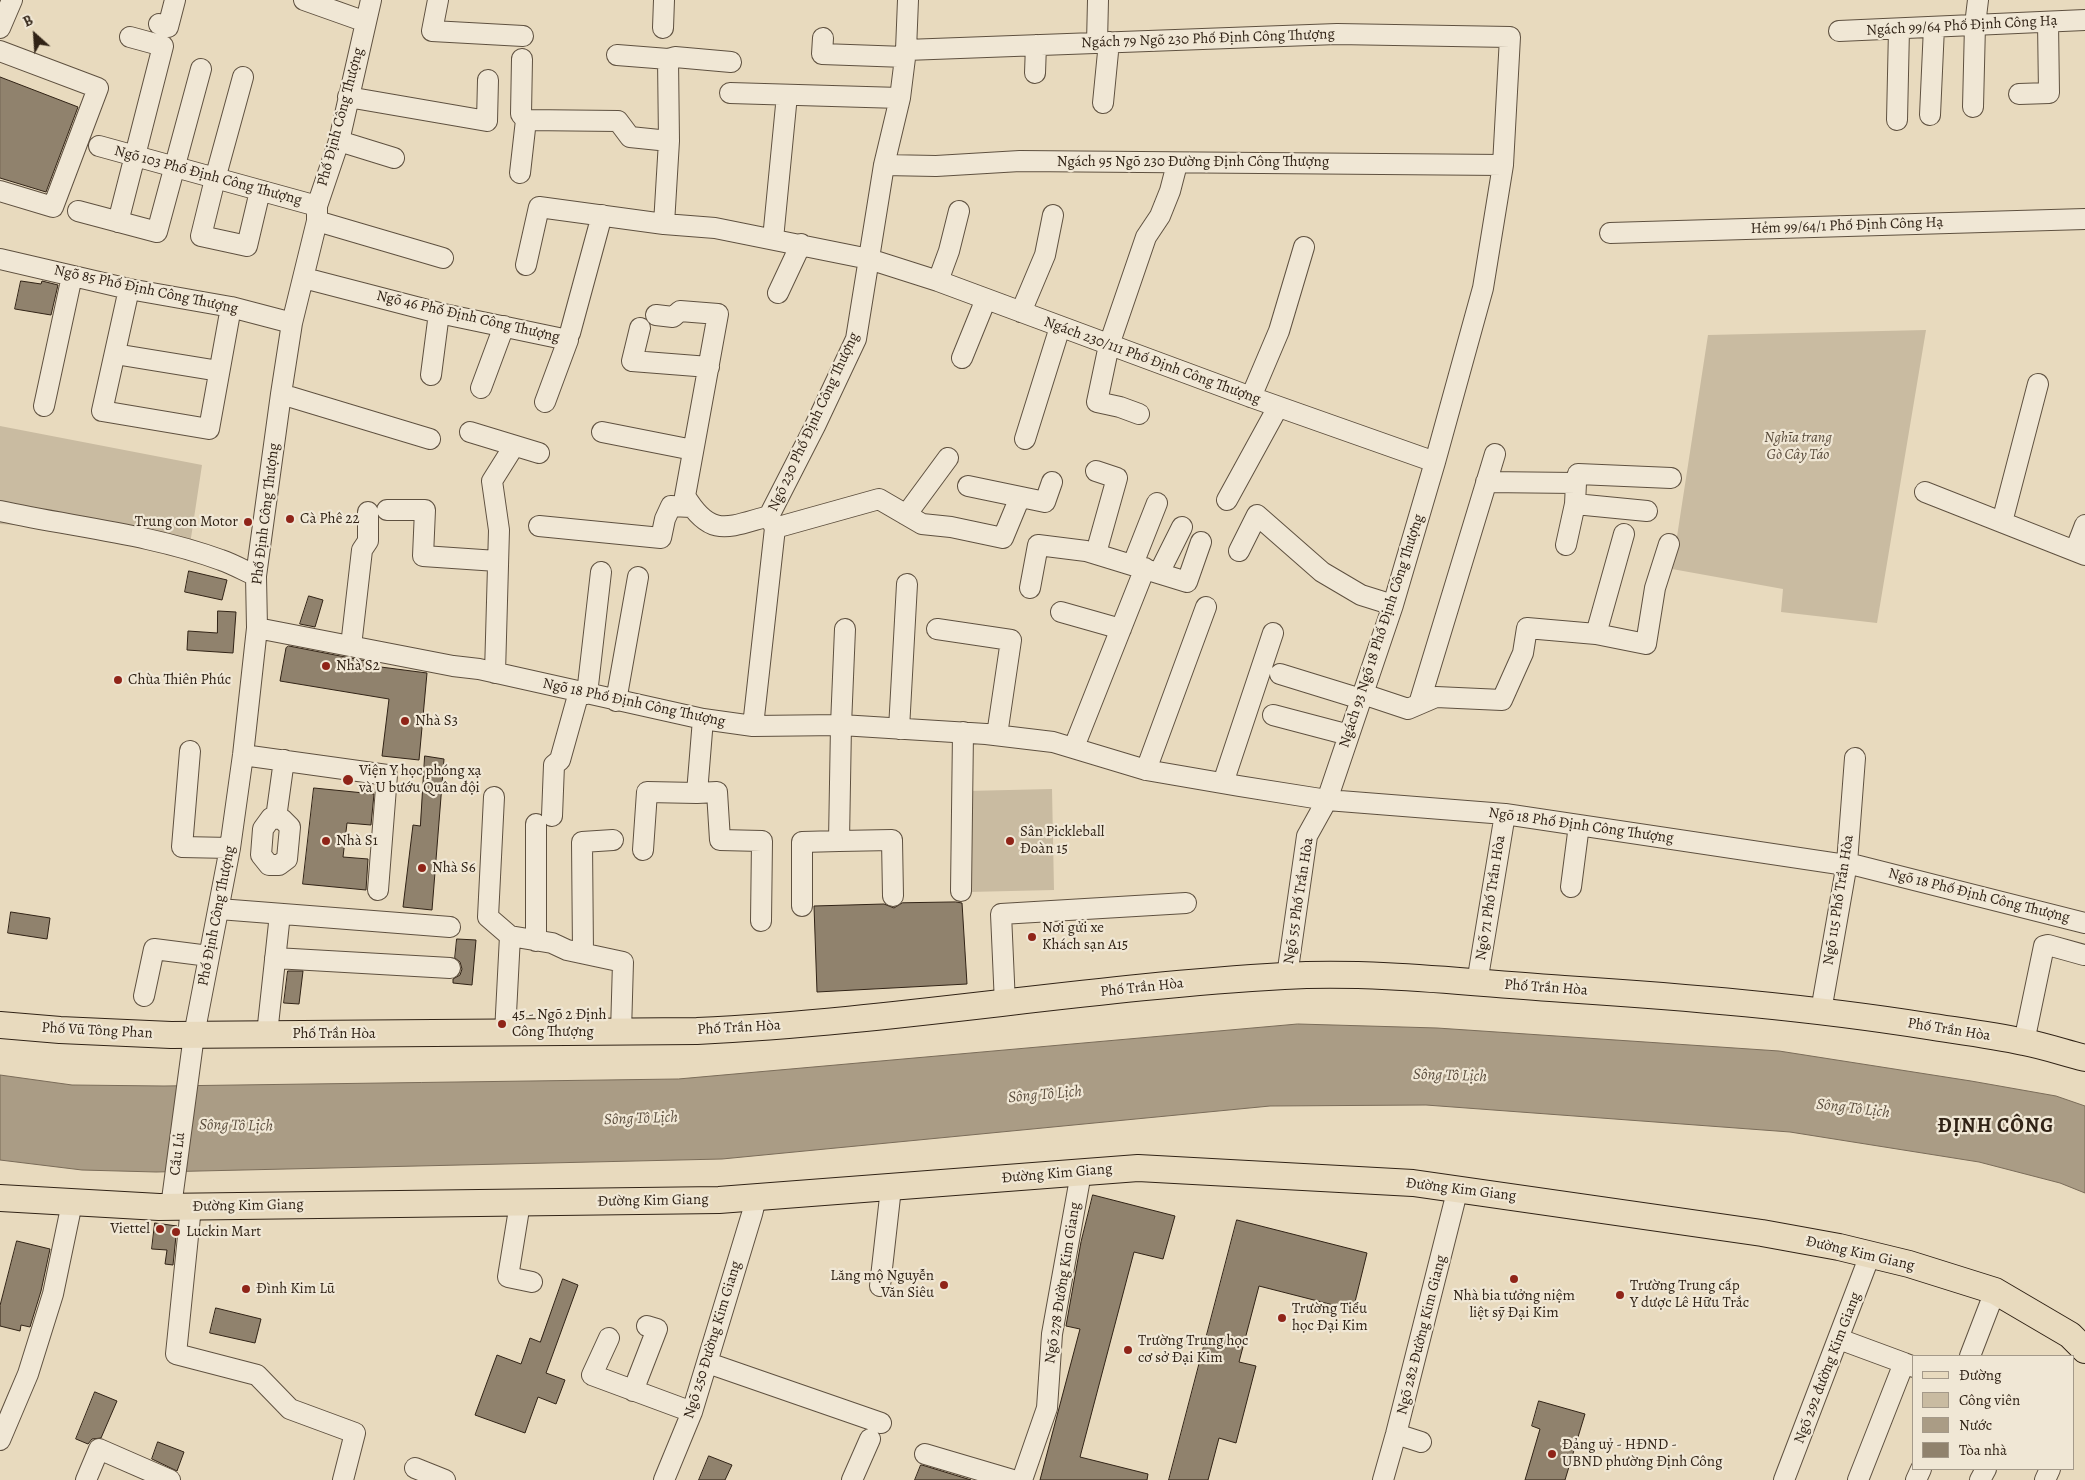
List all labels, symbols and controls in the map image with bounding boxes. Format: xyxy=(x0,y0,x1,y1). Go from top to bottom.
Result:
north arrow xyxy=(10,10,60,60)
text: B xyxy=(20,11,36,32)
street label: Ngách 99/64 Phố Định Công Hạ xyxy=(1866,12,2058,40)
street label: Ngách 79 Ngõ 230 Phố Định Công Thượng xyxy=(1081,26,1335,52)
street label: Phố Định Công Thượng xyxy=(314,46,368,188)
street label: Ngõ 103 Phố Định Công Thượng xyxy=(112,142,304,210)
street label: Ngách 95 Ngõ 230 Đường Định Công Thượng xyxy=(1057,153,1329,171)
street label: Hẻm 99/64/1 Phố Định Công Hạ xyxy=(1750,214,1944,238)
street label: Ngõ 85 Phố Định Công Thượng xyxy=(52,262,240,318)
street label: Ngõ 46 Phố Định Công Thượng xyxy=(374,287,562,347)
street label: Ngách 230/111 Phố Định Công Thượng xyxy=(1041,313,1263,409)
street label: Ngõ 230 Phố Định Công Thượng xyxy=(765,330,863,514)
park label: Nghĩa trang Gò Cây Táo xyxy=(1764,429,1832,464)
street label: Phố Định Công Thượng xyxy=(248,442,284,586)
place label: Cà Phê 22 xyxy=(300,510,360,528)
street label: Ngách 93 Ngõ 18 Phố Định Công Thượng xyxy=(1336,512,1428,750)
place label: Trung con Motor xyxy=(135,513,238,531)
marker: Cà Phê 22 xyxy=(284,513,296,525)
marker: Trung con Motor xyxy=(242,516,254,528)
place label: Nhà S2 xyxy=(336,657,380,675)
marker: Nhà S2 xyxy=(320,660,332,672)
place label: Chùa Thiên Phúc xyxy=(128,671,231,689)
marker: Chùa Thiên Phúc xyxy=(112,674,124,686)
street label: Ngõ 18 Phố Định Công Thượng xyxy=(541,675,727,731)
place label: Nhà S3 xyxy=(415,712,458,730)
marker: Nhà S3 xyxy=(399,715,411,727)
place label: Viện Y học phóng xạ và U bướu Quân đội xyxy=(359,762,481,797)
marker: Viện Y học phóng xạ và U bướu Quân đội xyxy=(341,773,355,787)
street label: Ngõ 18 Phố Định Công Thượng xyxy=(1487,804,1675,848)
place label: Sân Pickleball Đoàn 15 xyxy=(1020,823,1104,858)
place label: Nhà S1 xyxy=(336,832,378,850)
street label: Ngõ 115 Phố Trần Hòa xyxy=(1820,833,1858,967)
street label: Ngõ 71 Phố Trần Hòa xyxy=(1472,834,1510,962)
marker: Nhà S1 xyxy=(320,835,332,847)
marker: Sân Pickleball Đoàn 15 xyxy=(1004,835,1016,847)
street label: Ngõ 55 Phố Trần Hòa xyxy=(1280,836,1318,966)
street label: Phố Định Công Thượng xyxy=(195,844,239,988)
place label: Nhà S6 xyxy=(432,859,476,877)
marker: Nhà S6 xyxy=(416,862,428,874)
street label: Ngõ 18 Phố Định Công Thượng xyxy=(1886,865,2072,927)
place label: Nơi gửi xe Khách sạn A15 xyxy=(1042,919,1128,954)
marker: Nơi gửi xe Khách sạn A15 xyxy=(1026,931,1038,943)
street label: Phố Trần Hòa xyxy=(1099,975,1185,1001)
street label: Phố Trần Hòa xyxy=(1504,976,1588,1000)
place label: 45 - Ngõ 2 Định Công Thượng xyxy=(512,1006,607,1041)
street label: Phố Trần Hòa xyxy=(1906,1015,1992,1045)
street label: Phố Trần Hòa xyxy=(697,1017,781,1039)
marker: 45 - Ngõ 2 Định Công Thượng xyxy=(496,1018,508,1030)
street label: Phố Vũ Tông Phan xyxy=(41,1019,153,1043)
street label: Phố Trần Hòa xyxy=(292,1025,376,1043)
water label: Sông Tô Lịch xyxy=(1413,1065,1487,1087)
water label: Sông Tô Lịch xyxy=(1007,1082,1083,1108)
water label: Sông Tô Lịch xyxy=(1815,1095,1891,1123)
water label: Sông Tô Lịch xyxy=(604,1108,678,1130)
district label: ĐỊNH CÔNG xyxy=(1936,1115,2056,1139)
water label: Sông Tô Lịch xyxy=(199,1116,273,1136)
street label: Cầu Lủ xyxy=(166,1131,190,1177)
street label: Đường Kim Giang xyxy=(1001,1160,1113,1188)
street label: Đường Kim Giang xyxy=(1405,1174,1517,1206)
street label: Đường Kim Giang xyxy=(597,1191,709,1211)
street label: Đường Kim Giang xyxy=(192,1196,304,1216)
street label: Ngõ 278 Đường Kim Giang xyxy=(1041,1201,1085,1365)
place label: Viettel xyxy=(110,1220,150,1238)
marker: Viettel xyxy=(154,1223,166,1235)
place label: Luckin Mart xyxy=(186,1223,261,1241)
marker: Luckin Mart xyxy=(170,1226,182,1238)
street label: Đường Kim Giang xyxy=(1804,1233,1916,1275)
street label: Ngõ 282 Đường Kim Giang xyxy=(1393,1253,1451,1417)
street label: Ngõ 250 Đường Kim Giang xyxy=(680,1259,746,1421)
place label: Lăng mộ Nguyễn Văn Siêu xyxy=(830,1267,934,1302)
marker: Nhà bia tưởng niệm liệt sỹ Đại Kim xyxy=(1508,1273,1520,1285)
place label: Trường Trung cấp Y dược Lê Hữu Trắc xyxy=(1630,1277,1749,1312)
marker: Lăng mộ Nguyễn Văn Siêu xyxy=(938,1279,950,1291)
place label: Đình Kim Lũ xyxy=(256,1280,335,1298)
marker: Đình Kim Lũ xyxy=(240,1283,252,1295)
place label: Nhà bia tưởng niệm liệt sỹ Đại Kim xyxy=(1453,1287,1575,1322)
marker: Trường Trung cấp Y dược Lê Hữu Trắc xyxy=(1614,1289,1626,1301)
street label: Ngõ 292 đường Kim Giang xyxy=(1791,1290,1865,1446)
place label: Trường Tiểu học Đại Kim xyxy=(1292,1300,1368,1335)
marker: Trường Tiểu học Đại Kim xyxy=(1276,1312,1288,1324)
place label: Trường Trung học cơ sở Đại Kim xyxy=(1138,1332,1248,1367)
marker: Trường Trung học cơ sở Đại Kim xyxy=(1122,1344,1134,1356)
legend xyxy=(1912,1355,2075,1470)
text: Đường xyxy=(1959,1365,2001,1385)
text: Công viên xyxy=(1959,1390,2020,1410)
text: Nước xyxy=(1959,1415,1992,1435)
place label: Đảng uỷ - HĐND - UBND phường Định Công xyxy=(1562,1436,1723,1471)
text: Tòa nhà xyxy=(1959,1440,2007,1460)
marker: Đảng uỷ - HĐND - UBND phường Định Công xyxy=(1546,1448,1558,1460)

